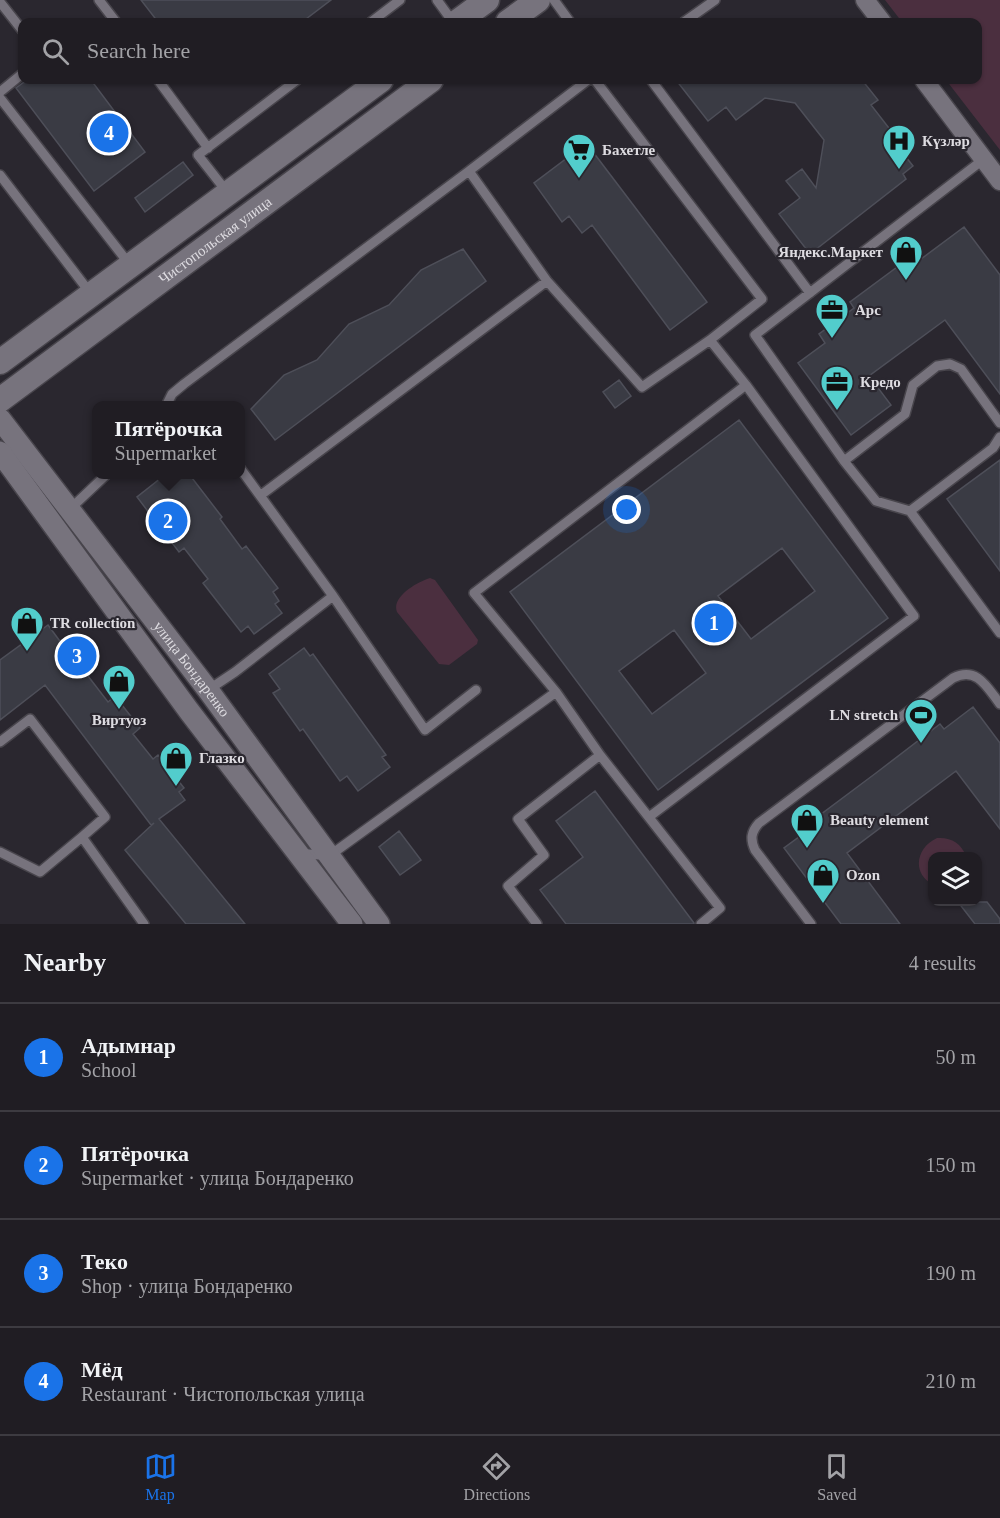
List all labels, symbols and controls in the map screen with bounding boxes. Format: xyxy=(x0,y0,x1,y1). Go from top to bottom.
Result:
search box xyxy=(18,18,982,84)
icon: search xyxy=(39,35,72,68)
text: Search here xyxy=(87,38,190,63)
pin: 4 xyxy=(90,110,128,156)
hospital icon: Күзләр xyxy=(881,123,917,170)
supermarket icon: Бахетле xyxy=(561,132,597,179)
place label: Күзләр xyxy=(922,133,970,149)
place label: Бахетле xyxy=(602,142,656,158)
street label: Чистопольская улица xyxy=(156,193,275,287)
shop icon: Яндекс.Маркет xyxy=(888,234,924,281)
place label: Яндекс.Маркет xyxy=(778,244,884,260)
office icon: Арс xyxy=(814,292,850,339)
place label: Арс xyxy=(855,302,881,318)
office icon: Кредо xyxy=(819,364,855,411)
place label: Кредо xyxy=(860,374,901,390)
popup xyxy=(92,401,245,479)
text: Пятёрочка xyxy=(114,416,223,441)
text: Supermarket xyxy=(114,442,217,464)
your location xyxy=(612,495,641,524)
pin: 2 xyxy=(148,498,188,544)
pin: 1 xyxy=(694,600,734,646)
shop icon: TR collection xyxy=(9,605,45,652)
place label: TR collection xyxy=(50,615,136,631)
street label: улица Бондаренко xyxy=(150,618,233,720)
pin: 3 xyxy=(58,634,97,678)
shop icon: Виртуоз xyxy=(101,663,137,710)
sports icon: LN stretch xyxy=(903,697,939,744)
place label: LN stretch xyxy=(830,707,899,723)
place label: Виртуоз xyxy=(92,712,146,728)
shop icon: Глазко xyxy=(158,740,194,787)
place label: Глазко xyxy=(199,750,245,766)
shop icon: Beauty element xyxy=(789,802,825,849)
place label: Beauty element xyxy=(830,812,929,828)
map controls xyxy=(928,852,982,906)
button: layers xyxy=(928,852,982,906)
shop icon: Ozon xyxy=(805,857,841,904)
place label: Ozon xyxy=(846,867,881,883)
text: Nearby xyxy=(24,948,106,977)
text: 4 results xyxy=(909,952,976,974)
text: Адымнар xyxy=(81,1033,176,1058)
text: 1 xyxy=(39,1046,49,1068)
text: 50 m xyxy=(935,1046,976,1068)
text: School xyxy=(81,1059,137,1081)
text: Пятёрочка xyxy=(81,1141,189,1166)
text: 2 xyxy=(39,1154,49,1176)
text: 150 m xyxy=(925,1154,976,1176)
text: Supermarket · улица Бондаренко xyxy=(81,1167,354,1189)
text: Теко xyxy=(81,1249,128,1274)
text: 3 xyxy=(39,1262,49,1284)
text: 190 m xyxy=(925,1262,976,1284)
text: Shop · улица Бондаренко xyxy=(81,1275,293,1297)
text: Мёд xyxy=(81,1357,123,1382)
text: 4 xyxy=(39,1370,49,1392)
text: 210 m xyxy=(925,1370,976,1392)
text: Restaurant · Чистопольская улица xyxy=(81,1383,365,1405)
tab: Map xyxy=(144,1450,177,1504)
tab: Directions xyxy=(464,1450,530,1504)
tab: Saved xyxy=(817,1450,856,1504)

